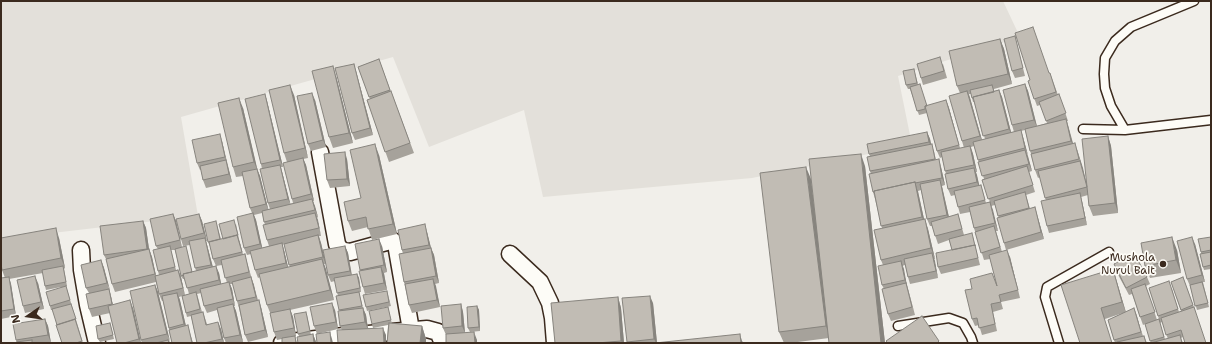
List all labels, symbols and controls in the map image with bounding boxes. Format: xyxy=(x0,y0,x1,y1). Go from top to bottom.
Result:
place label: Mushola Nurul Bait xyxy=(1101,251,1155,277)
marker: Mushola Nurul Bait xyxy=(1158,259,1168,269)
north arrow xyxy=(8,296,48,336)
text: N xyxy=(8,313,24,325)

